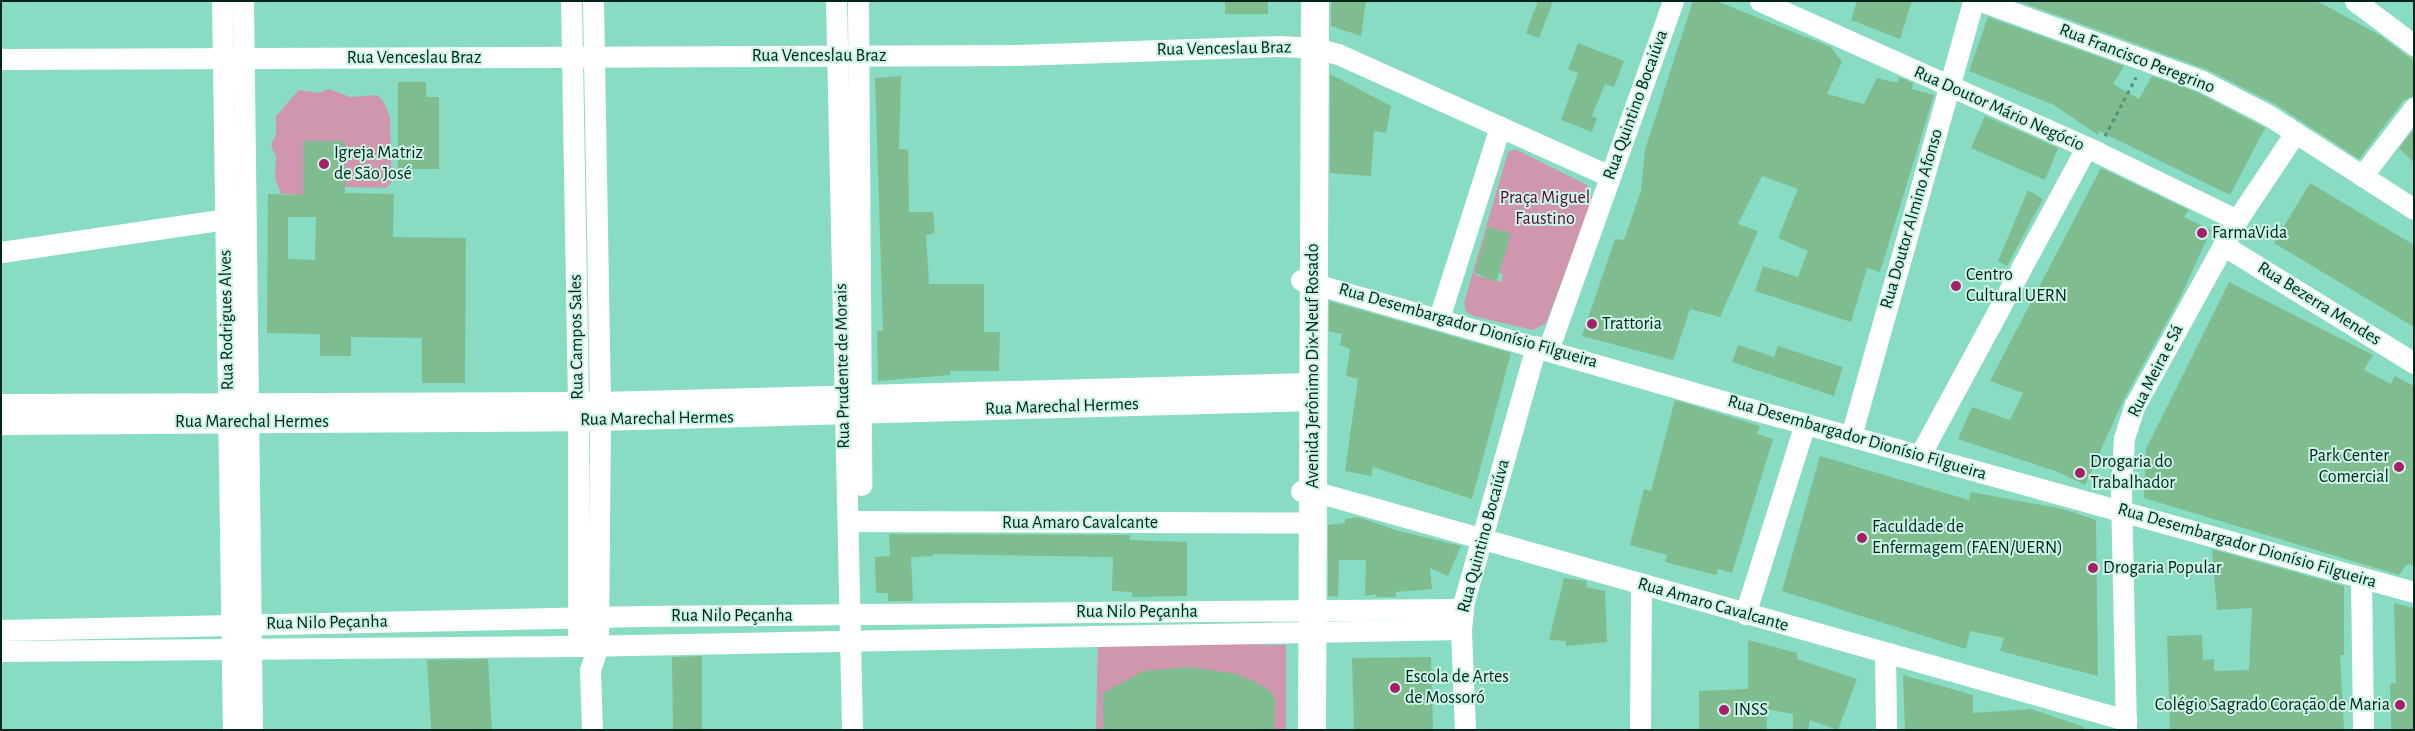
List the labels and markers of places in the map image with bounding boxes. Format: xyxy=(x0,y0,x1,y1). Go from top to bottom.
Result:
place label: Igreja Matriz de São José xyxy=(334,143,423,186)
marker: Igreja Matriz de São José xyxy=(318,158,330,170)
place label: FarmaVida xyxy=(2212,222,2287,244)
marker: FarmaVida xyxy=(2196,227,2208,239)
place label: Centro Cultural UERN xyxy=(1966,265,2067,308)
marker: Centro Cultural UERN xyxy=(1950,280,1962,292)
place label: Trattoria xyxy=(1602,313,1662,335)
marker: Trattoria xyxy=(1586,318,1598,330)
place label: Park Center Comercial xyxy=(2309,446,2389,488)
place label: Drogaria do Trabalhador xyxy=(2090,452,2175,494)
marker: Park Center Comercial xyxy=(2393,461,2405,473)
marker: Drogaria do Trabalhador xyxy=(2074,467,2086,479)
place label: Faculdade de Enfermagem (FAEN/UERN) xyxy=(1872,517,2063,560)
marker: Faculdade de Enfermagem (FAEN/UERN) xyxy=(1856,532,1868,544)
place label: Drogaria Popular xyxy=(2103,557,2222,579)
marker: Drogaria Popular xyxy=(2087,562,2099,574)
place label: Escola de Artes de Mossoró xyxy=(1405,667,1509,710)
marker: Escola de Artes de Mossoró xyxy=(1389,682,1401,694)
place label: Colégio Sagrado Coração de Maria xyxy=(2155,694,2390,716)
place label: INSS xyxy=(1734,699,1768,721)
marker: Colégio Sagrado Coração de Maria xyxy=(2394,699,2406,711)
marker: INSS xyxy=(1718,704,1730,716)

